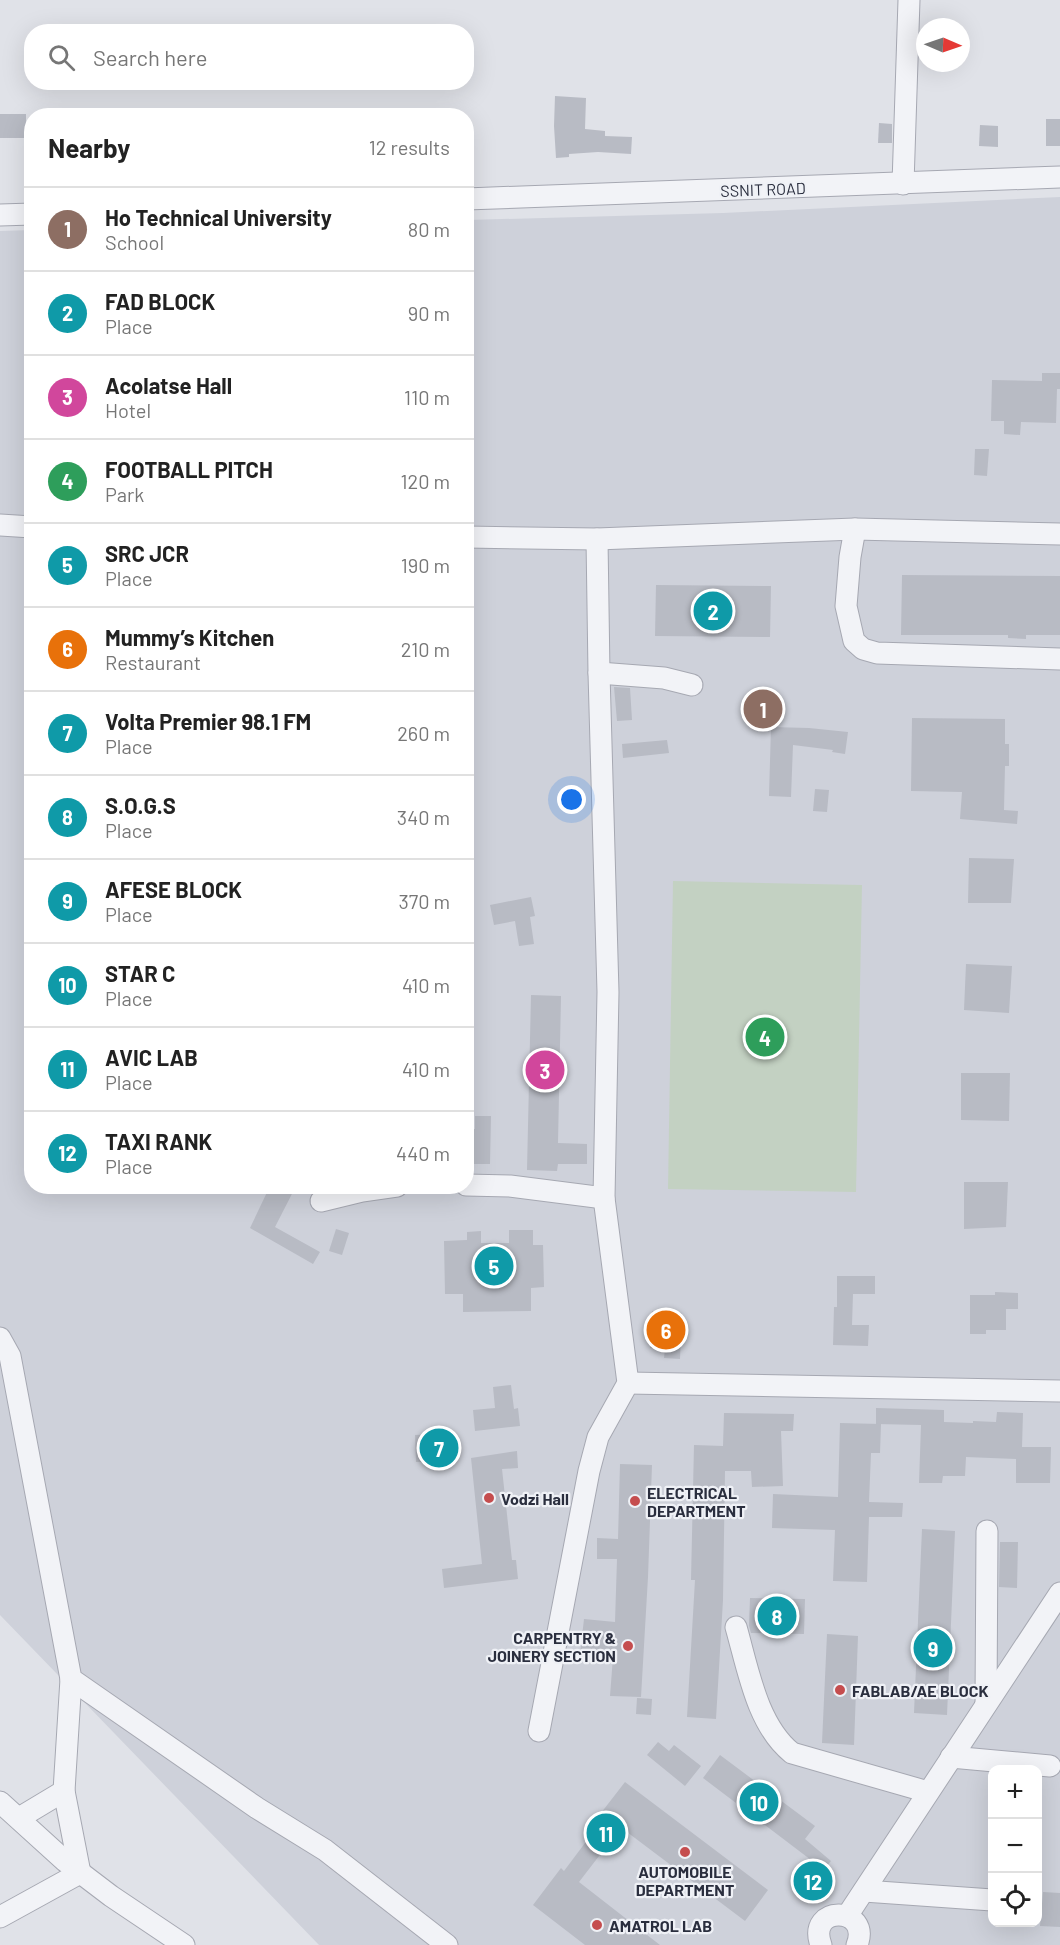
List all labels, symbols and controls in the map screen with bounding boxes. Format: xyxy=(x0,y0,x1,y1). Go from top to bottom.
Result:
north arrow xyxy=(916,18,970,72)
search box xyxy=(24,24,474,90)
icon: search xyxy=(45,41,78,74)
text: Search here xyxy=(93,44,207,70)
text: Nearby xyxy=(48,132,130,163)
text: 12 results xyxy=(369,135,450,159)
street label: SSNIT ROAD xyxy=(720,178,806,200)
text: Ho Technical University xyxy=(105,204,332,230)
text: 1 xyxy=(64,217,71,241)
text: 80 m xyxy=(408,217,450,241)
text: School xyxy=(105,230,164,254)
text: FAD BLOCK xyxy=(105,288,215,314)
text: 2 xyxy=(62,301,73,325)
text: 90 m xyxy=(408,301,450,325)
text: Place xyxy=(105,314,153,338)
text: Acolatse Hall xyxy=(105,372,232,398)
text: 3 xyxy=(62,385,73,409)
text: 110 m xyxy=(404,385,450,409)
text: Hotel xyxy=(105,398,151,422)
text: FOOTBALL PITCH xyxy=(105,456,273,482)
text: 4 xyxy=(61,469,74,493)
text: 120 m xyxy=(400,469,450,493)
text: Park xyxy=(105,482,144,506)
text: SRC JCR xyxy=(105,540,189,566)
text: 5 xyxy=(62,553,73,577)
text: 190 m xyxy=(401,553,450,577)
text: Place xyxy=(105,566,153,590)
pin: 2 xyxy=(694,588,732,634)
text: Mummy’s Kitchen xyxy=(105,624,274,650)
text: 6 xyxy=(62,637,73,661)
text: 210 m xyxy=(401,637,450,661)
text: Restaurant xyxy=(105,650,201,674)
pin: 1 xyxy=(744,686,783,732)
text: Volta Premier 98.1 FM xyxy=(105,708,311,734)
text: 7 xyxy=(63,721,72,745)
text: 260 m xyxy=(397,721,450,745)
text: Place xyxy=(105,734,153,758)
your location xyxy=(557,785,586,814)
text: S.O.G.S xyxy=(105,792,176,818)
text: 8 xyxy=(62,805,73,829)
text: 340 m xyxy=(397,805,450,829)
text: Place xyxy=(105,818,153,842)
text: AFESE BLOCK xyxy=(105,876,242,902)
text: 9 xyxy=(62,889,73,913)
text: 370 m xyxy=(398,889,450,913)
text: Place xyxy=(105,902,153,926)
text: STAR C xyxy=(105,960,175,986)
text: 10 xyxy=(58,973,77,997)
text: 410 m xyxy=(402,973,450,997)
text: Place xyxy=(105,986,153,1010)
pin: 4 xyxy=(746,1014,784,1060)
text: AVIC LAB xyxy=(105,1044,198,1070)
pin: 3 xyxy=(526,1048,564,1092)
text: 11 xyxy=(60,1057,75,1081)
text: 410 m xyxy=(402,1057,450,1081)
text: Place xyxy=(105,1070,153,1094)
text: TAXI RANK xyxy=(105,1128,212,1154)
text: 12 xyxy=(58,1141,77,1165)
text: 440 m xyxy=(396,1141,450,1165)
text: Place xyxy=(105,1154,153,1178)
pin: 5 xyxy=(474,1244,514,1288)
pin: 6 xyxy=(646,1308,686,1352)
pin: 7 xyxy=(420,1426,458,1470)
place label: ELECTRICAL DEPARTMENT xyxy=(647,1483,746,1520)
place label: Vodzi Hall xyxy=(501,1489,569,1508)
marker: Vodzi Hall xyxy=(482,1491,496,1505)
marker: ELECTRICAL DEPARTMENT xyxy=(628,1494,642,1508)
pin: 8 xyxy=(758,1594,796,1638)
pin: 9 xyxy=(914,1626,952,1670)
place label: CARPENTRY & JOINERY SECTION xyxy=(488,1628,616,1665)
marker: CARPENTRY & JOINERY SECTION xyxy=(621,1639,635,1653)
place label: FABLAB/AE BLOCK xyxy=(852,1681,989,1700)
marker: FABLAB/AE BLOCK xyxy=(833,1683,847,1697)
map controls xyxy=(988,1765,1042,1927)
button: + xyxy=(988,1765,1042,1819)
pin: 10 xyxy=(740,1780,778,1824)
pin: 11 xyxy=(586,1810,626,1856)
button: − xyxy=(988,1819,1042,1873)
marker: AUTOMOBILE DEPARTMENT xyxy=(678,1845,692,1859)
pin: 12 xyxy=(794,1858,832,1904)
place label: AUTOMOBILE DEPARTMENT xyxy=(636,1862,734,1899)
button: locate xyxy=(988,1873,1042,1927)
place label: AMATROL LAB xyxy=(609,1916,712,1935)
marker: AMATROL LAB xyxy=(590,1918,604,1932)

